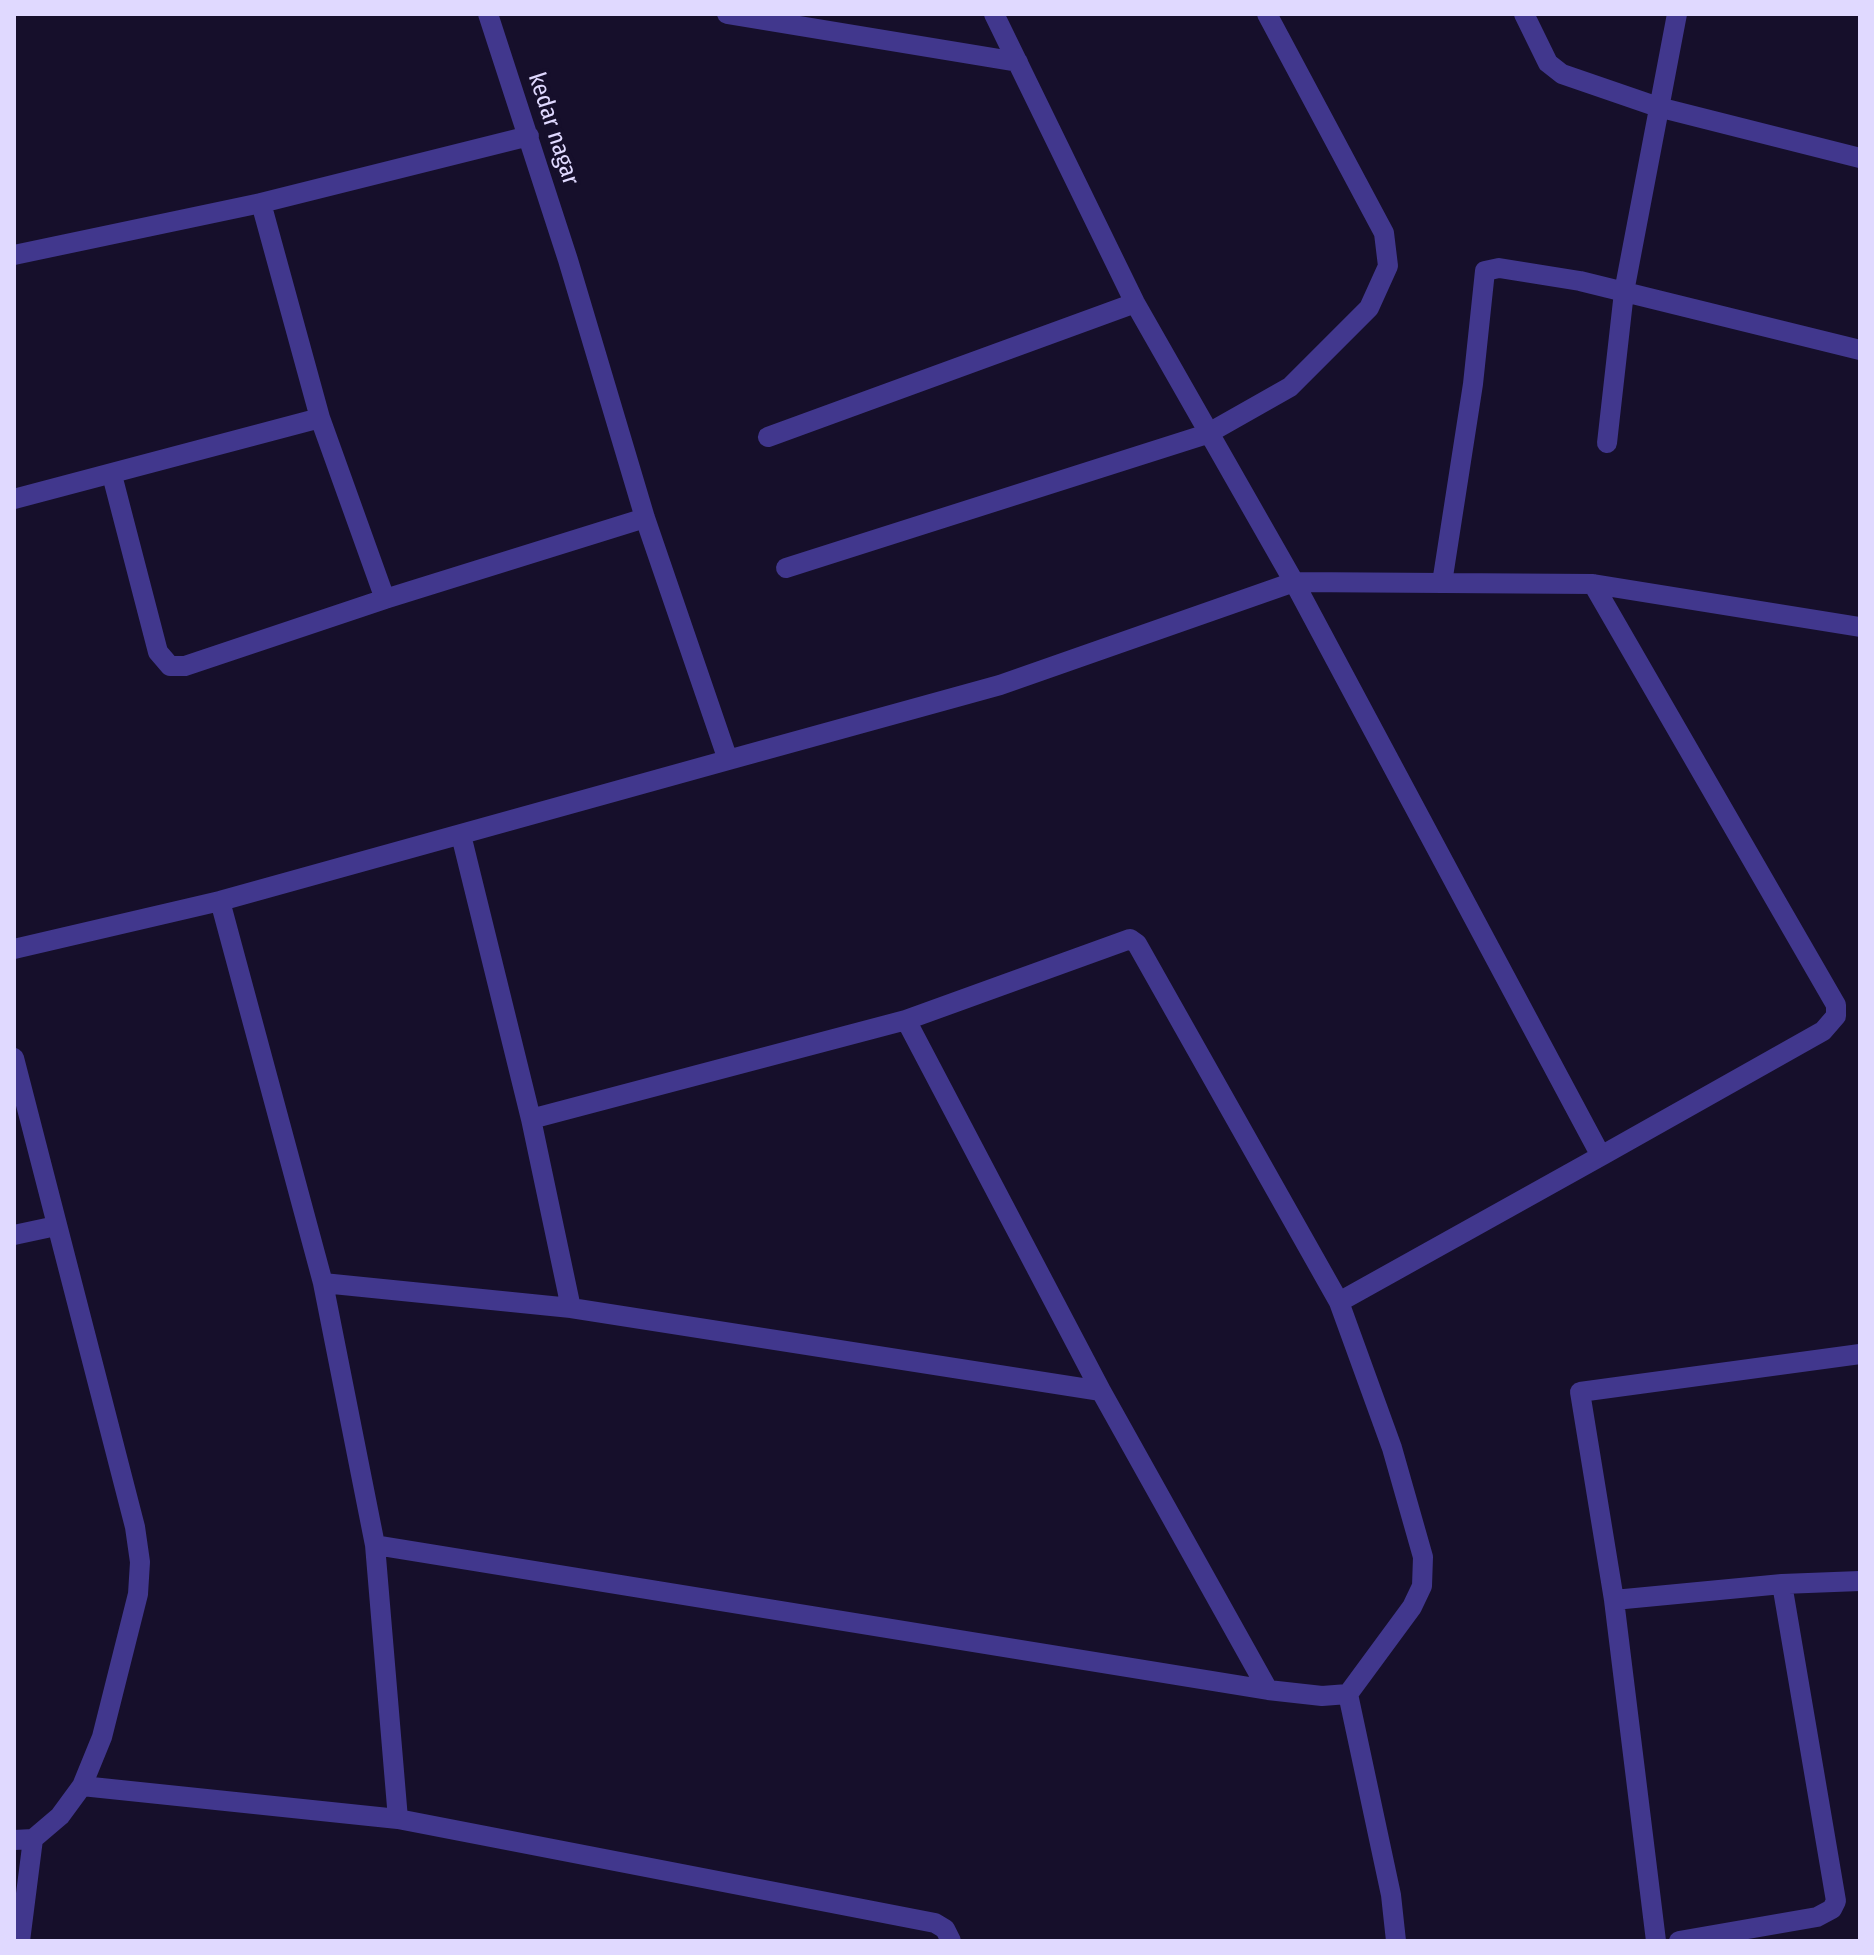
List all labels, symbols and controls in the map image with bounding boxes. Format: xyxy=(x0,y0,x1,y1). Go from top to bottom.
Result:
street label: kedar nagar xyxy=(521,69,585,189)

